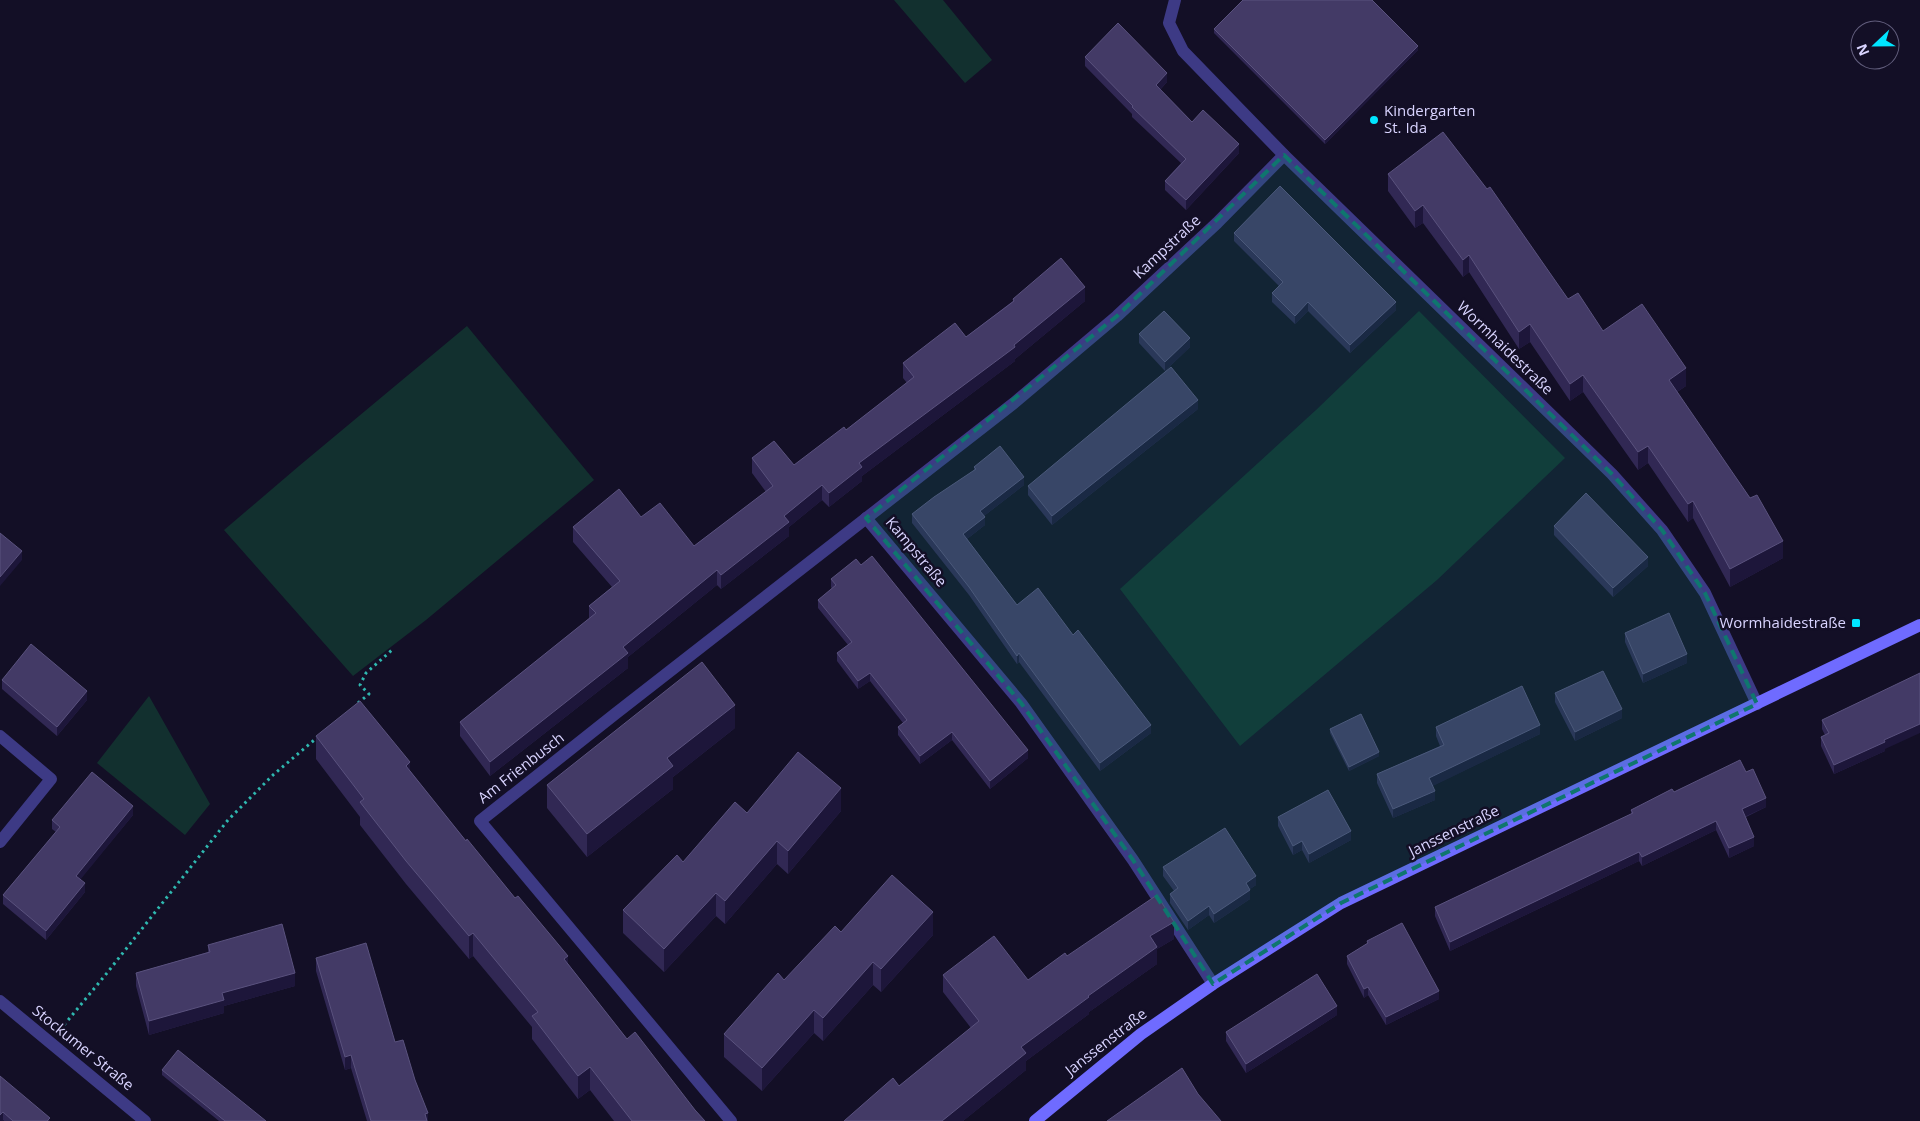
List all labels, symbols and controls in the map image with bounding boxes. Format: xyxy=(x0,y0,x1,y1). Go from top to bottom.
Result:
north arrow xyxy=(1850,20,1900,70)
text: N xyxy=(1852,41,1873,59)
place label: Kindergarten St. Ida xyxy=(1384,100,1475,137)
marker: Kindergarten St. Ida xyxy=(1368,114,1380,126)
street label: Kampstraße xyxy=(1128,210,1204,283)
street label: Wormhaidestraße xyxy=(1453,296,1558,398)
street label: Kampstraße xyxy=(882,512,952,590)
place label: Wormhaidestraße xyxy=(1719,612,1846,632)
marker: Wormhaidestraße xyxy=(1850,617,1862,629)
street label: Am Frienbusch xyxy=(473,727,568,807)
street label: Janssenstraße xyxy=(1403,800,1502,861)
street label: Stockumer Straße xyxy=(29,1000,138,1094)
street label: Janssenstraße xyxy=(1059,1003,1150,1081)

